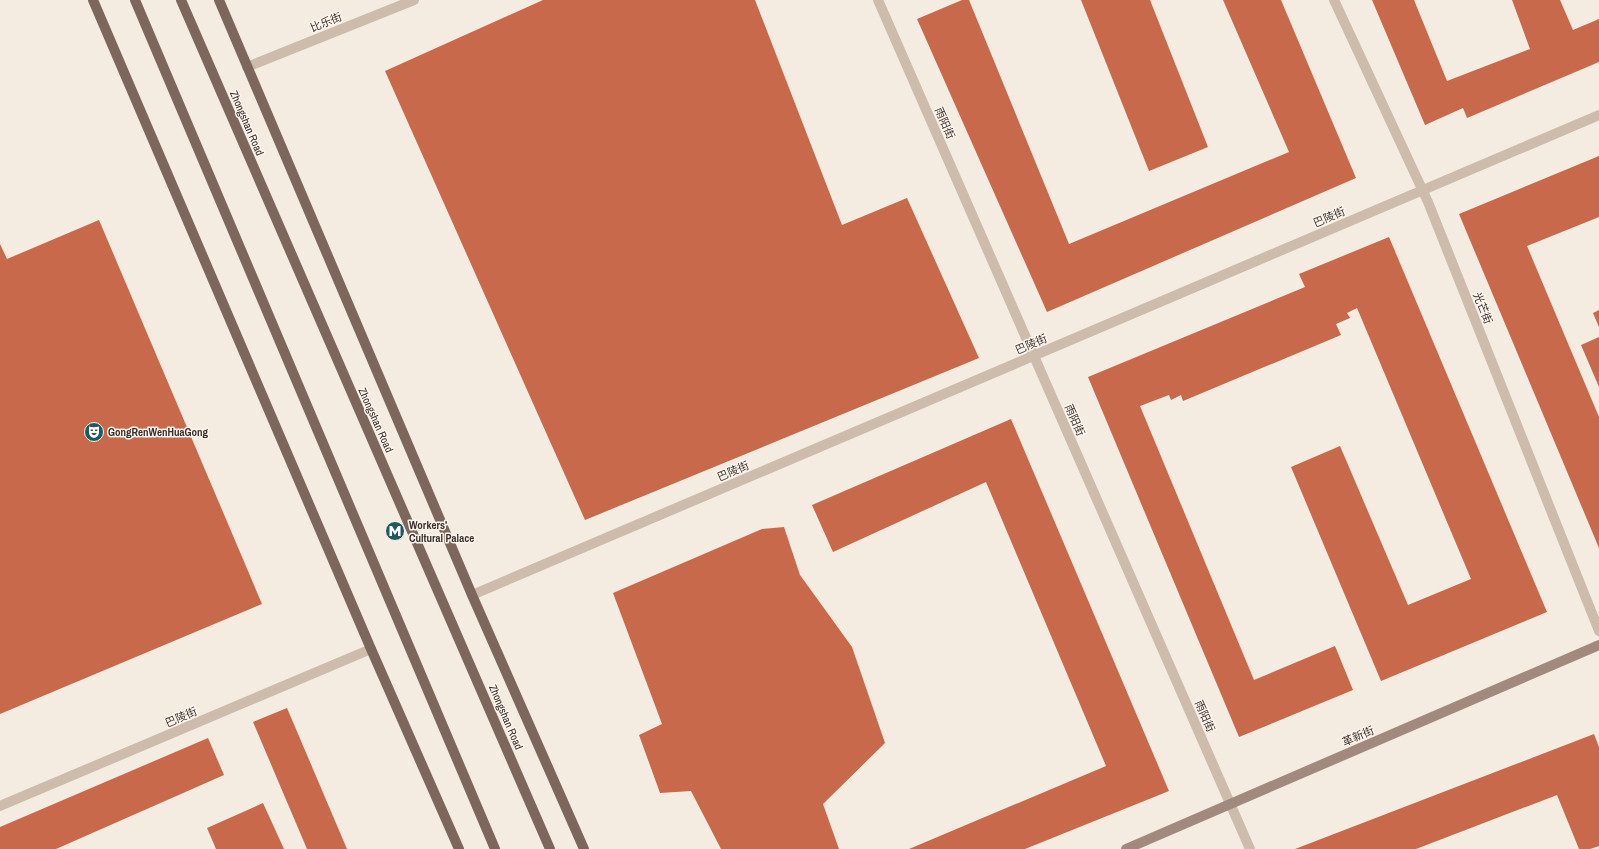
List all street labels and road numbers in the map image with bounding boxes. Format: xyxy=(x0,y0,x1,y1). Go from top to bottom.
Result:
street label: 比乐街 xyxy=(308,9,344,35)
street label: Zhongshan Road xyxy=(227,88,267,158)
street label: 雨阳街 xyxy=(932,105,958,141)
street label: 巴陵街 xyxy=(1311,204,1347,230)
street label: 光芒街 xyxy=(1470,290,1496,326)
street label: 巴陵街 xyxy=(1013,331,1049,357)
street label: Zhongshan Road xyxy=(356,386,396,454)
street label: 雨阳街 xyxy=(1062,402,1088,438)
street label: 巴陵街 xyxy=(715,458,751,484)
street label: Zhongshan Road xyxy=(486,682,526,752)
street label: 雨阳街 xyxy=(1192,698,1218,734)
street label: 巴陵街 xyxy=(163,704,199,730)
street label: 革新街 xyxy=(1340,723,1376,749)

